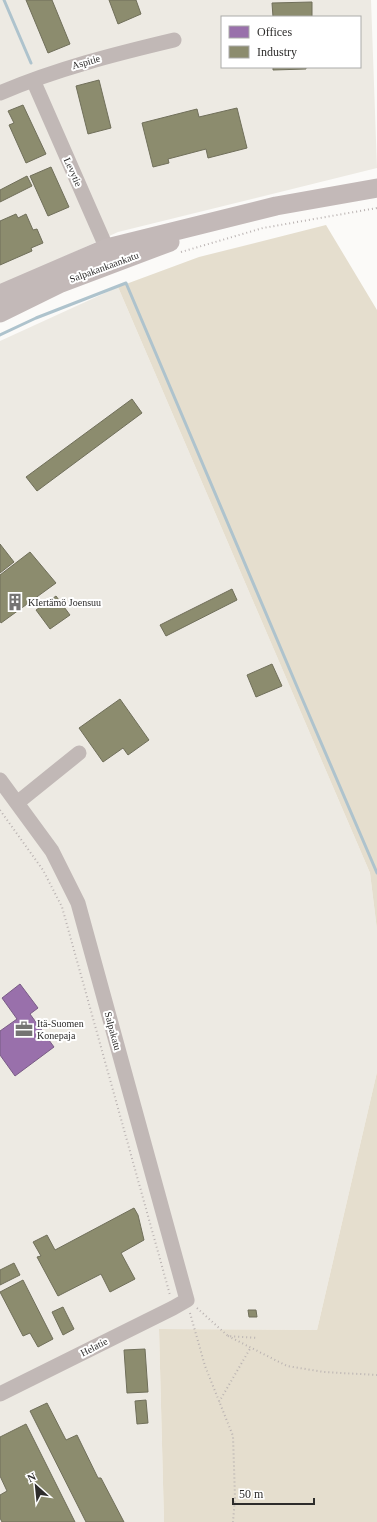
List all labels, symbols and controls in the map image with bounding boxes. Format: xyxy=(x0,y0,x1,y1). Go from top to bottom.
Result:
legend xyxy=(221,16,361,68)
text: Offices xyxy=(257,25,292,39)
text: Industry xyxy=(257,45,297,59)
street label: Aspitie xyxy=(71,53,102,71)
street label: Levytie xyxy=(62,156,84,189)
street label: Salpakankaankatu xyxy=(68,249,140,285)
building icon: KIertämö Joensuu xyxy=(5,592,25,612)
place label: KIertämö Joensuu xyxy=(28,597,101,608)
street label: Salpakatu xyxy=(103,1011,123,1051)
place label: Itä-Suomen Konepaja xyxy=(37,1018,84,1041)
office icon: Itä-Suomen Konepaja xyxy=(14,1019,34,1039)
street label: Helatie xyxy=(79,1335,110,1358)
north arrow xyxy=(16,1466,56,1506)
text: N xyxy=(25,1470,38,1484)
scale bar xyxy=(233,1480,314,1506)
text: 50 m xyxy=(239,1487,264,1501)

